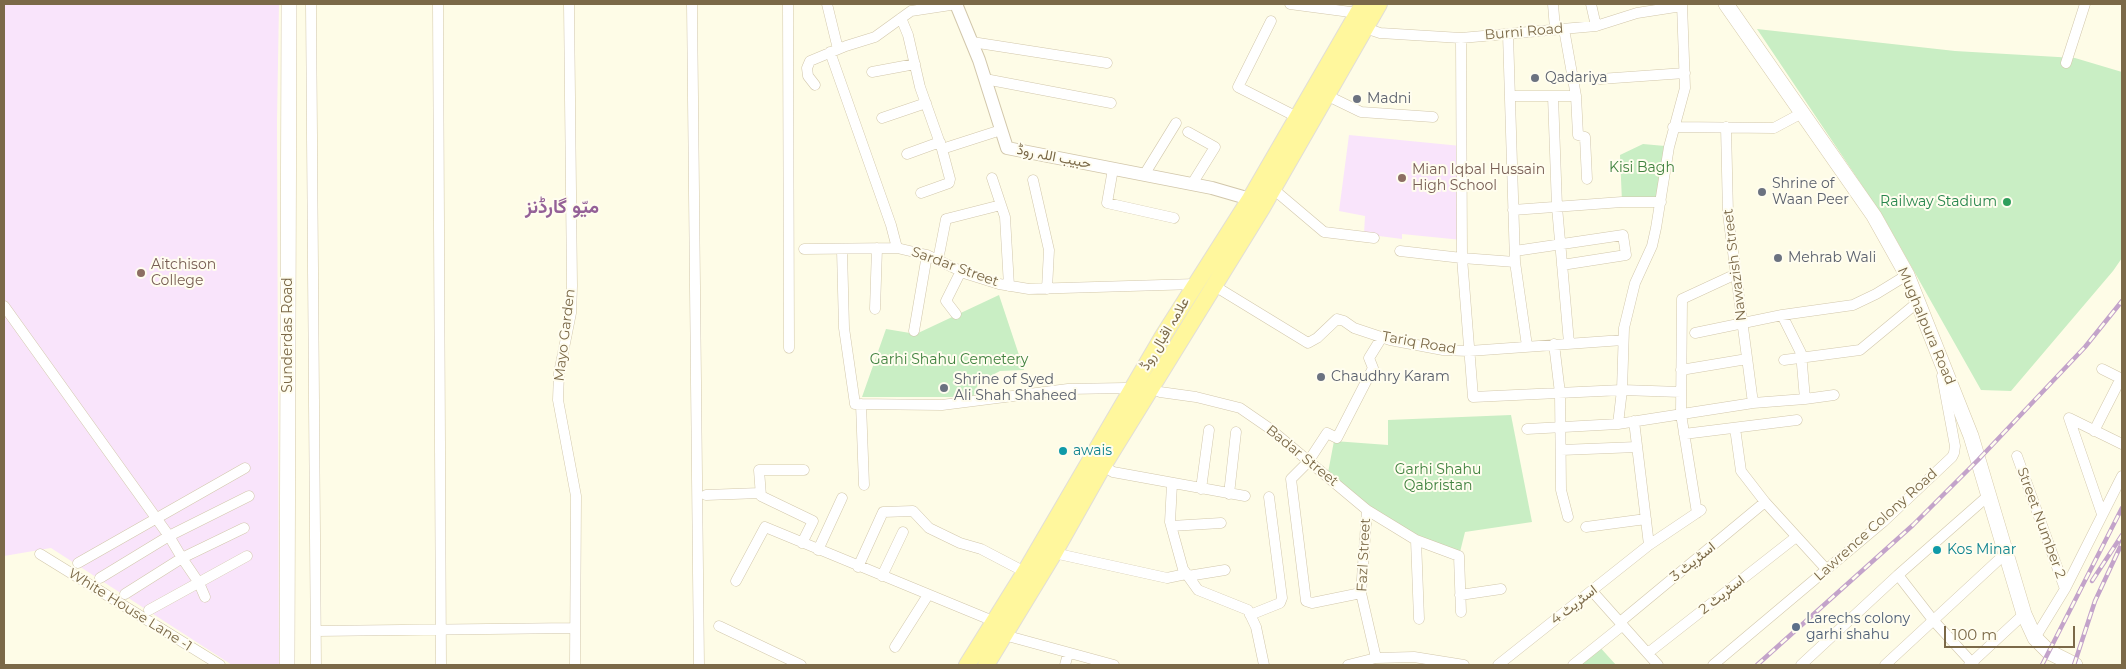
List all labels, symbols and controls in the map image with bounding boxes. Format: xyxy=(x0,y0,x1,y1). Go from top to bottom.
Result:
street label: Burni Road xyxy=(1484,20,1564,44)
place label: Qadariya xyxy=(1545,70,1608,86)
marker: Qadariya xyxy=(1529,72,1541,84)
place label: Madni xyxy=(1367,91,1411,107)
marker: Madni xyxy=(1351,93,1363,105)
street label: حبیب اللہ روڈ xyxy=(1015,142,1093,172)
park label: Kisi Bagh xyxy=(1609,160,1675,176)
place label: Mian Iqbal Hussain High School xyxy=(1412,162,1545,194)
marker: Mian Iqbal Hussain High School xyxy=(1396,172,1408,184)
place label: Shrine of Waan Peer xyxy=(1772,176,1849,208)
marker: Shrine of Waan Peer xyxy=(1756,186,1768,198)
place label: Railway Stadium xyxy=(1880,194,1997,210)
district label: میّو گارڈنز xyxy=(525,196,599,218)
marker: Railway Stadium xyxy=(2001,196,2013,208)
street label: Nawazish Street xyxy=(1720,208,1750,322)
street label: Sardar Street xyxy=(909,243,1001,291)
place label: Mehrab Wali xyxy=(1788,250,1876,266)
marker: Mehrab Wali xyxy=(1772,252,1784,264)
place label: Aitchison College xyxy=(151,257,216,290)
street label: Mughalpura Road xyxy=(1894,265,1958,387)
marker: Aitchison College xyxy=(135,267,147,279)
street label: Sunderdas Road xyxy=(280,277,296,393)
street label: Mayo Garden xyxy=(551,288,579,382)
street label: علامہ اقبال روڈ xyxy=(1137,295,1193,373)
street label: Tariq Road xyxy=(1381,328,1457,358)
park label: Garhi Shahu Cemetery xyxy=(870,352,1028,368)
place label: Chaudhry Karam xyxy=(1331,369,1450,385)
marker: Chaudhry Karam xyxy=(1315,371,1327,383)
place label: Shrine of Syed Ali Shah Shaheed xyxy=(954,372,1077,404)
marker: Shrine of Syed Ali Shah Shaheed xyxy=(938,382,950,394)
street label: Badar Street xyxy=(1262,422,1342,490)
place label: awais xyxy=(1073,443,1112,459)
marker: awais xyxy=(1057,445,1069,457)
park label: Garhi Shahu Qabristan xyxy=(1395,462,1481,494)
street label: Lawrence Colony Road xyxy=(1811,465,1941,585)
street label: Street Number 2 xyxy=(2013,465,2069,581)
street label: Fazl Street xyxy=(1354,518,1374,592)
street label: اسٹریٹ 3 xyxy=(1667,539,1719,585)
place label: Kos Minar xyxy=(1947,542,2016,558)
marker: Kos Minar xyxy=(1931,544,1943,556)
street label: White House Lane -1 xyxy=(65,565,195,655)
street label: اسٹریٹ 2 xyxy=(1696,572,1748,618)
street label: اسٹریٹ 4 xyxy=(1547,582,1601,628)
place label: Larechs colony garhi shahu xyxy=(1806,611,1910,644)
scale bar xyxy=(1946,616,2077,648)
marker: Larechs colony garhi shahu xyxy=(1790,621,1802,633)
text: 100 m xyxy=(1952,625,1997,644)

